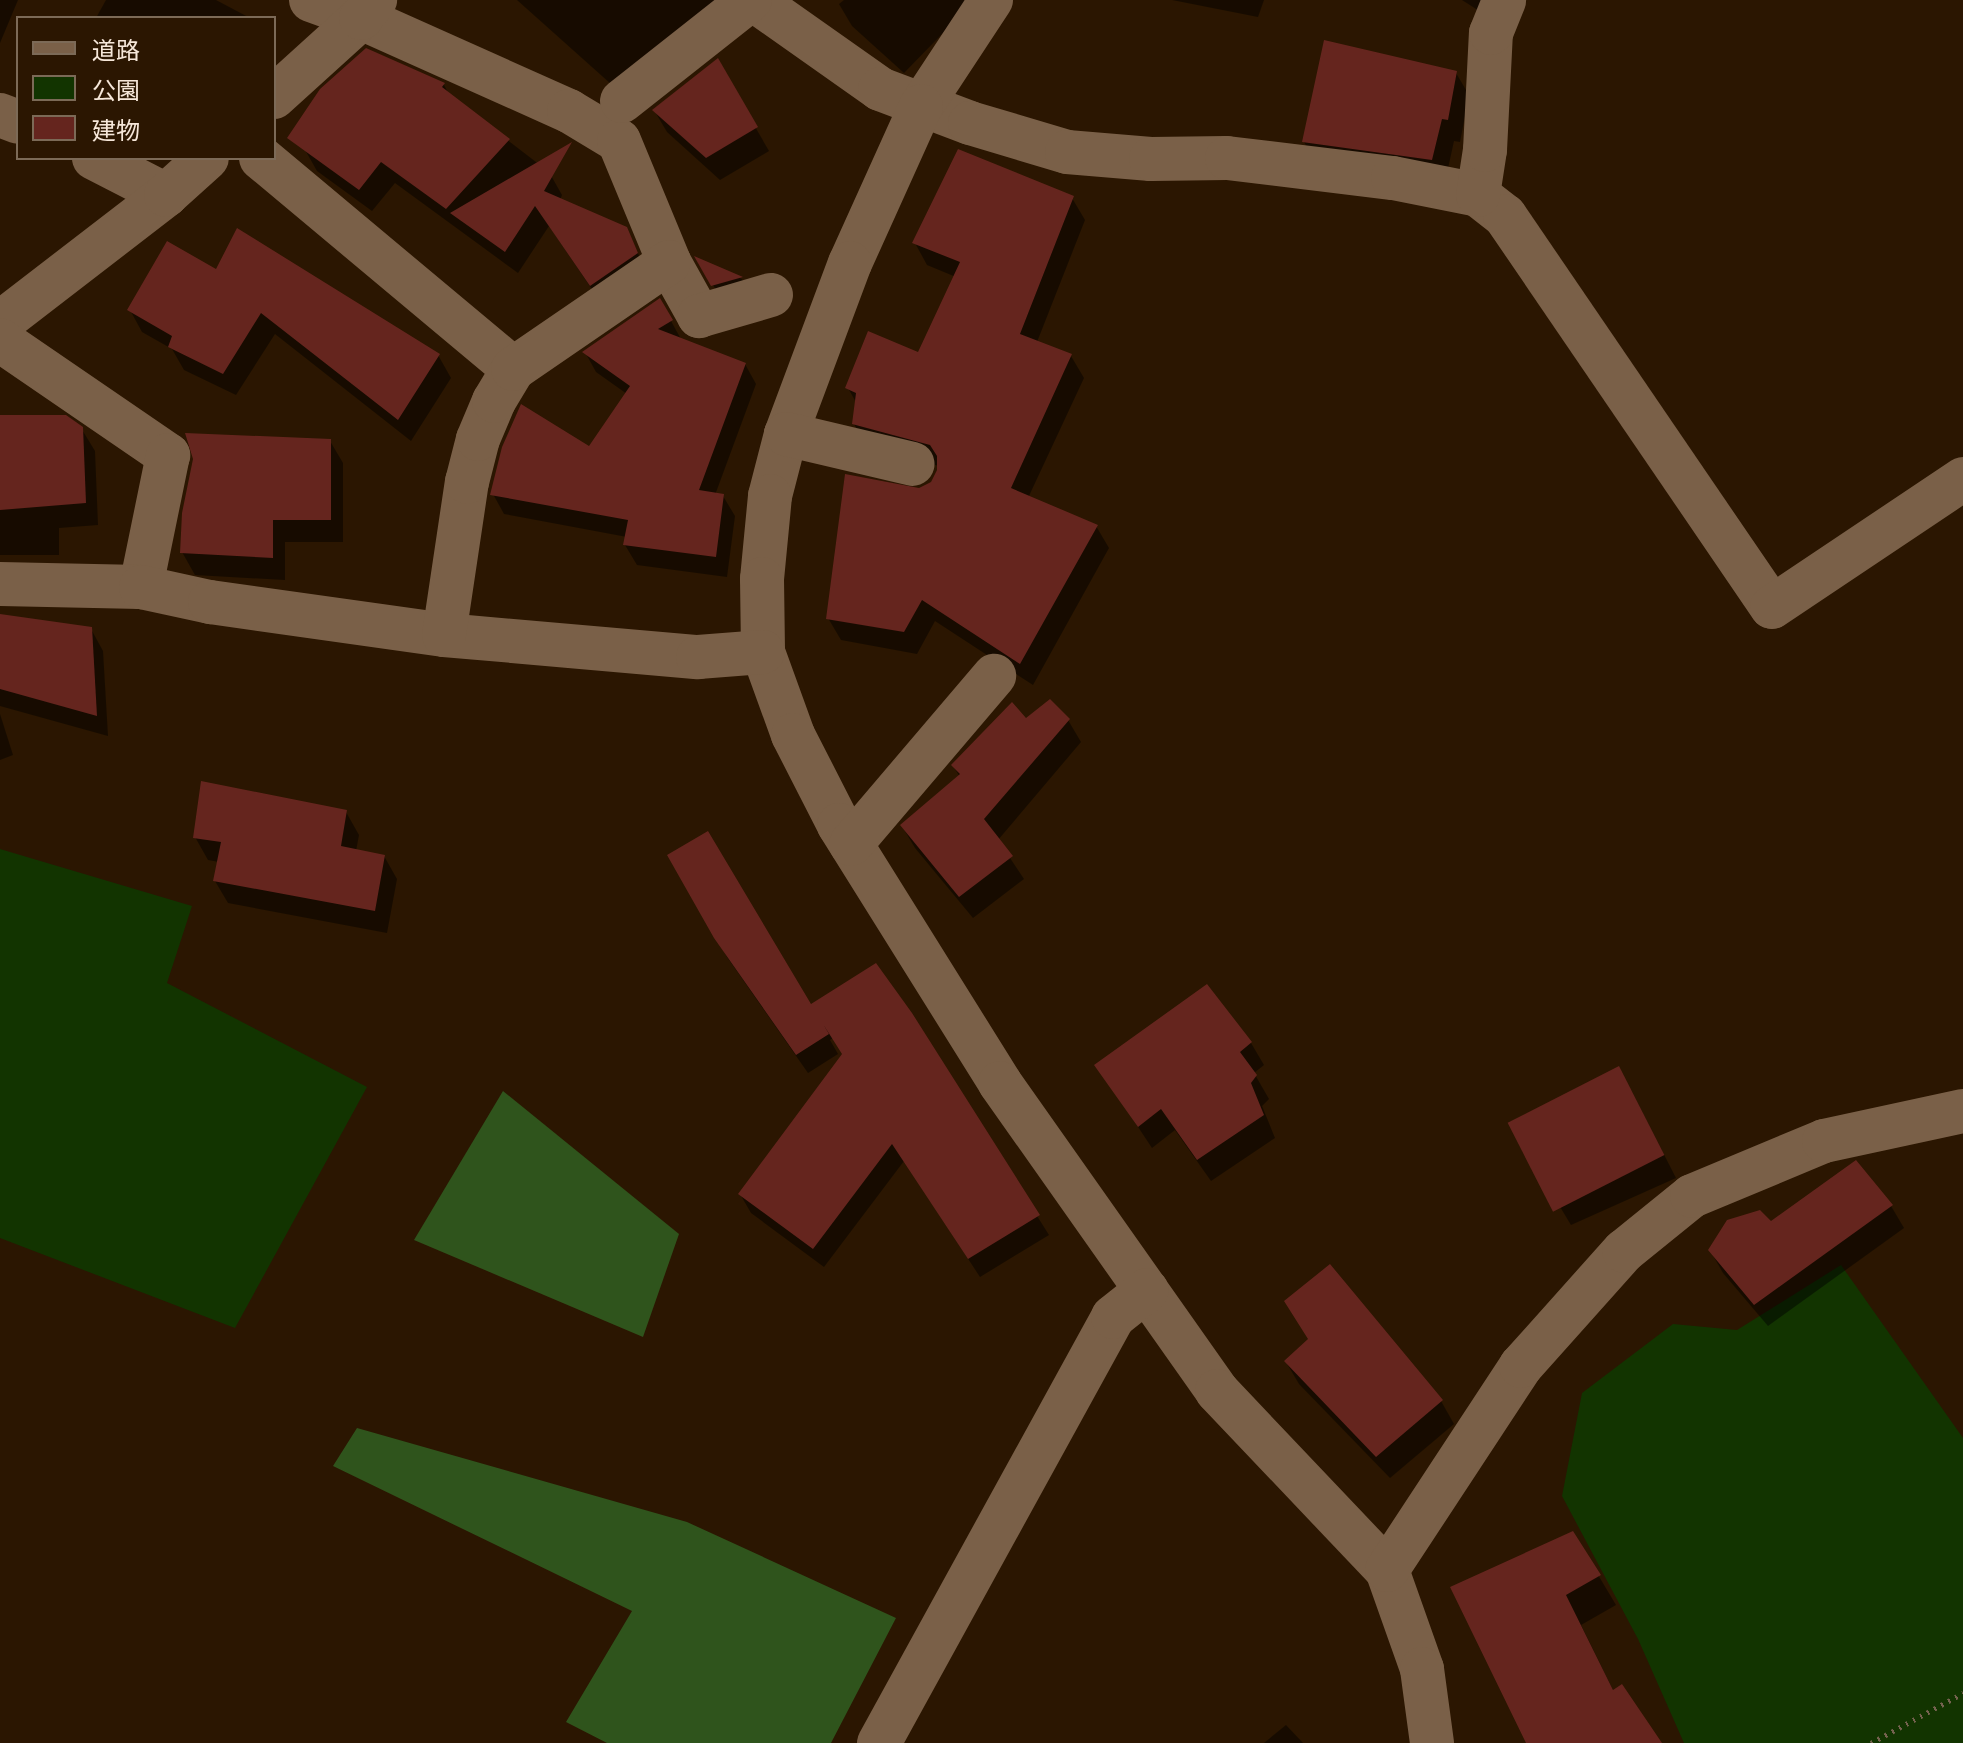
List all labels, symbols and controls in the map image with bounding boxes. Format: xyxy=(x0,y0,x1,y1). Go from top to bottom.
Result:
legend xyxy=(16,16,276,160)
text: 道路 xyxy=(92,33,140,66)
text: 公園 xyxy=(92,73,140,106)
text: 建物 xyxy=(92,113,140,146)

